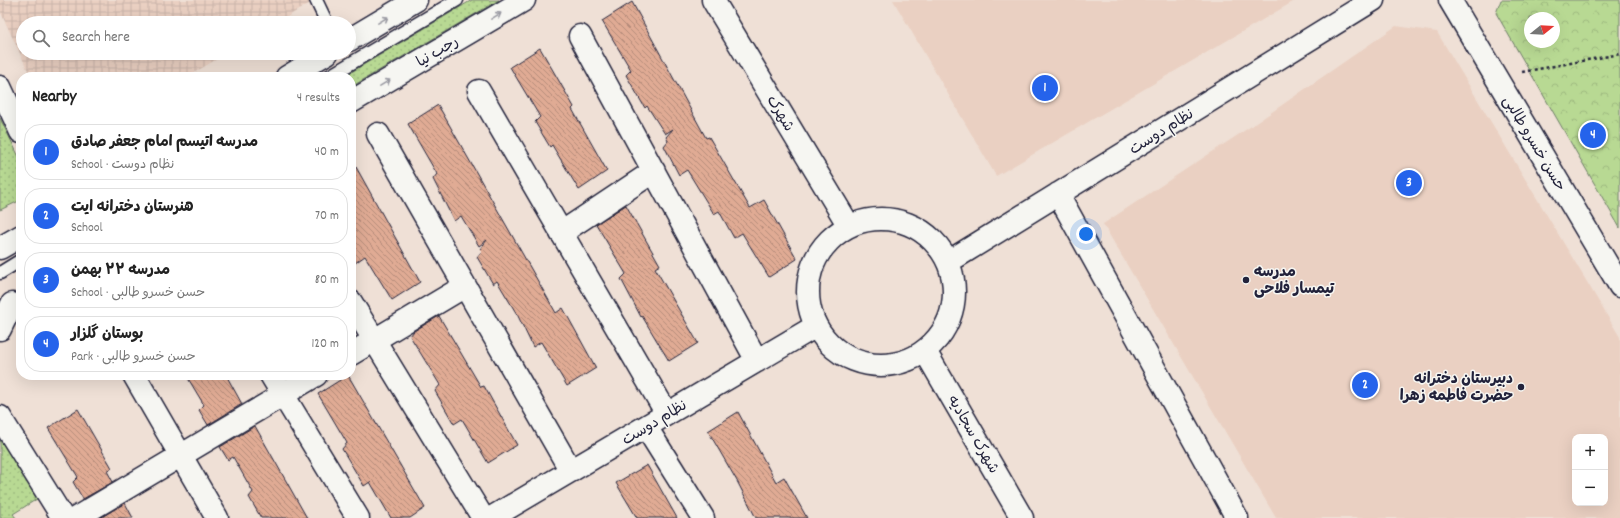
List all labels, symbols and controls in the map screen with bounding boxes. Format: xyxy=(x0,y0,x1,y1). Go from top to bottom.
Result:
one-way arrow xyxy=(490,12,502,20)
north arrow xyxy=(1524,12,1560,48)
search box xyxy=(16,16,356,60)
one-way arrow xyxy=(377,16,389,24)
icon: search xyxy=(30,27,52,49)
text: Search here xyxy=(62,27,130,49)
street label: رجب نیا xyxy=(413,32,463,74)
pin: 1 xyxy=(1032,73,1058,103)
one-way arrow xyxy=(379,78,391,86)
text: Nearby xyxy=(32,86,76,110)
text: 4 results xyxy=(297,89,340,108)
street label: شهرک xyxy=(760,92,799,136)
street label: حسن خسرو طالبی xyxy=(1496,92,1571,196)
street label: نظام دوست xyxy=(1125,104,1199,161)
pin: 4 xyxy=(1580,120,1606,150)
text: مدرسه اتیسم امام جعفر صادق xyxy=(71,132,258,154)
text: 1 xyxy=(45,143,47,162)
text: 40 m xyxy=(315,143,339,162)
text: School · نظام دوست xyxy=(71,156,174,175)
pin: 3 xyxy=(1396,168,1422,198)
text: هنرستان دخترانه ایت xyxy=(71,197,194,219)
text: 2 xyxy=(43,207,49,226)
text: 70 m xyxy=(315,207,339,226)
text: School xyxy=(71,219,103,238)
your location xyxy=(1076,224,1096,244)
text: مدرسه ۲۲ بهمن xyxy=(71,260,170,282)
place label: مدرسه تیمسار فلاحی xyxy=(1254,262,1335,301)
text: 3 xyxy=(43,271,49,290)
text: 80 m xyxy=(315,271,339,290)
marker: مدرسه تیمسار فلاحی xyxy=(1241,275,1251,285)
text: School · حسن خسرو طالبی xyxy=(71,284,205,303)
text: بوستان گلزار xyxy=(71,324,143,346)
text: 4 xyxy=(43,335,49,354)
text: 120 m xyxy=(311,335,339,354)
text: Park · حسن خسرو طالبی xyxy=(71,348,196,367)
place label: دبیرستان دخترانه حضرت فاطمه زهرا xyxy=(1400,369,1513,408)
pin: 2 xyxy=(1352,370,1378,400)
marker: دبیرستان دخترانه حضرت فاطمه زهرا xyxy=(1516,382,1526,392)
street label: شهرک سجادیه xyxy=(941,392,1004,478)
street label: نظام دوست xyxy=(618,396,692,452)
map controls xyxy=(1572,434,1608,506)
button: + xyxy=(1572,434,1608,470)
button: − xyxy=(1572,470,1608,506)

